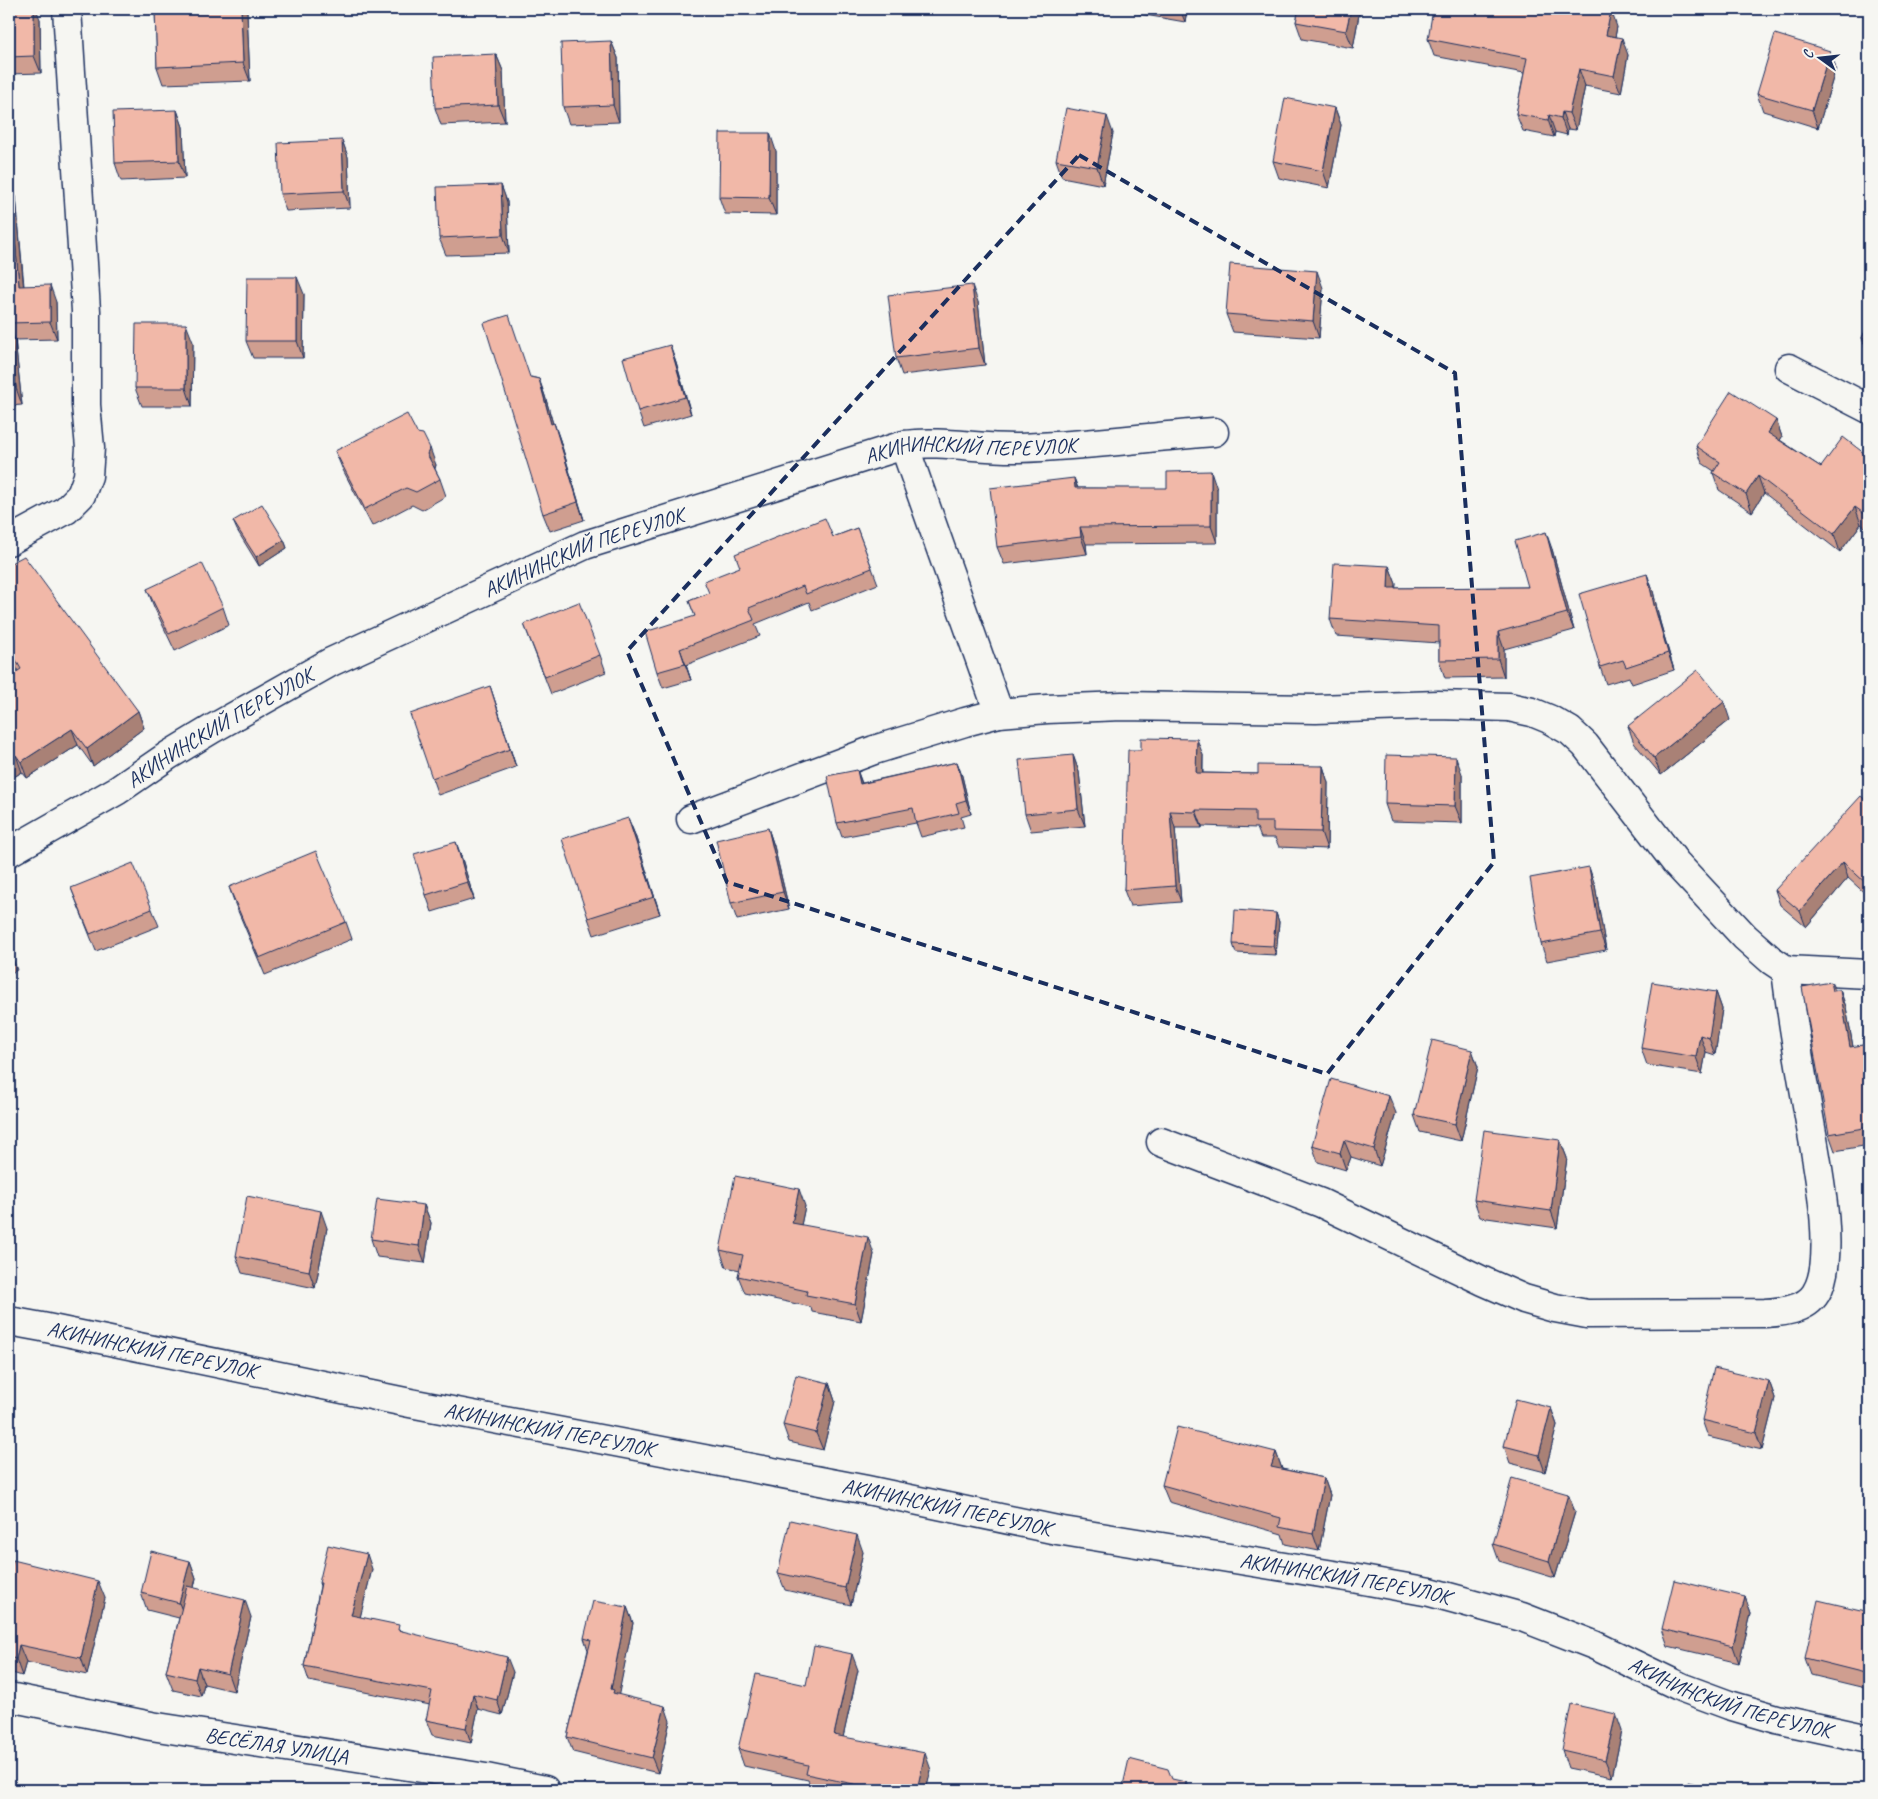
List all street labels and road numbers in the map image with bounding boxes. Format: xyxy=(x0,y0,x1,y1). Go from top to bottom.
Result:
street label: АКИНИНСКИЙ ПЕРЕУЛОК xyxy=(861,430,1082,470)
street label: АКИНИНСКИЙ ПЕРЕУЛОК xyxy=(479,500,691,603)
street label: АКИНИНСКИЙ ПЕРЕУЛОК xyxy=(121,659,322,793)
street label: АКИНИНСКИЙ ПЕРЕУЛОК xyxy=(45,1315,264,1385)
street label: АКИНИНСКИЙ ПЕРЕУЛОК xyxy=(442,1397,661,1463)
street label: АКИНИНСКИЙ ПЕРЕУЛОК xyxy=(840,1473,1058,1542)
street label: АКИНИНСКИЙ ПЕРЕУЛОК xyxy=(1238,1547,1458,1611)
street label: АКИНИНСКИЙ ПЕРЕУЛОК xyxy=(1624,1651,1838,1744)
street label: ВЕСЁЛАЯ УЛИЦА xyxy=(203,1722,350,1769)

